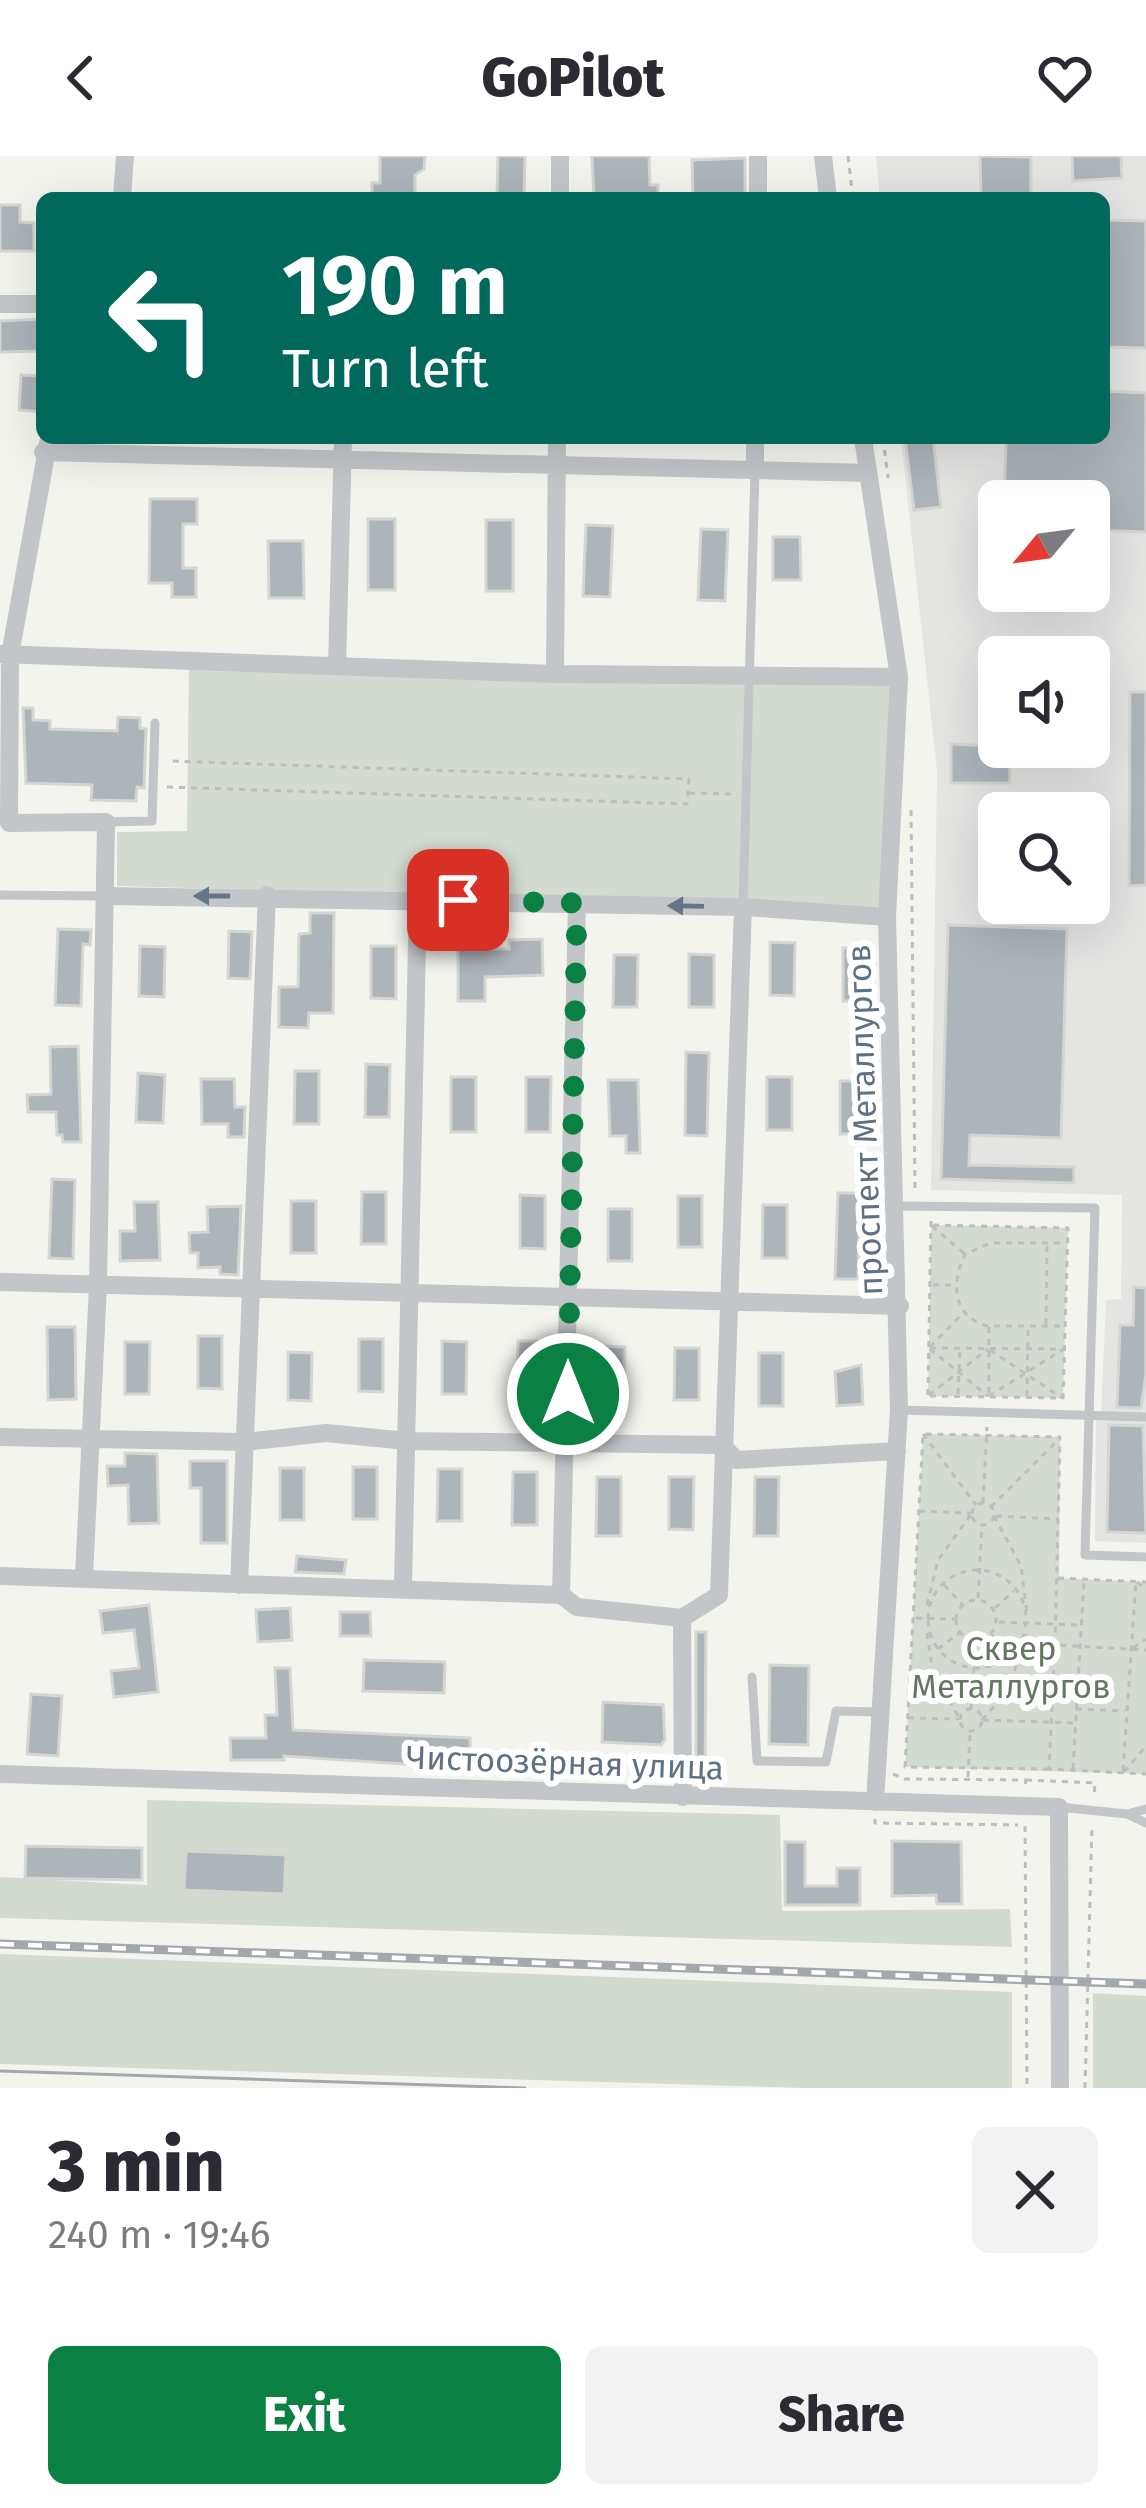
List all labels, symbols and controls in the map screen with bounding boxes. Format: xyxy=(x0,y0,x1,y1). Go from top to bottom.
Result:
icon: back xyxy=(48,45,114,111)
icon: heart xyxy=(1032,45,1098,111)
text: GoPilot xyxy=(481,46,665,110)
text: 190 m xyxy=(282,235,508,336)
icon: left xyxy=(84,240,240,396)
text: Turn left xyxy=(282,337,489,401)
north arrow xyxy=(978,480,1110,612)
map controls xyxy=(978,480,1110,924)
button: sound xyxy=(978,636,1110,768)
button: search xyxy=(978,792,1110,924)
pin xyxy=(407,849,509,951)
icon: arrive xyxy=(425,867,491,933)
one-way arrow xyxy=(192,886,230,906)
one-way arrow xyxy=(666,897,704,916)
street label: проспект Металлургов xyxy=(839,943,891,1296)
position arrow xyxy=(505,1331,631,1457)
park label: Сквер Металлургов xyxy=(911,1629,1111,1707)
street label: Чистоозёрная улица xyxy=(405,1737,725,1789)
text: 3 min xyxy=(48,2124,225,2210)
button: close xyxy=(972,2127,1098,2253)
text: 240 m · 19:46 xyxy=(48,2212,271,2258)
button: Exit xyxy=(48,2346,561,2484)
button: Share xyxy=(585,2346,1098,2484)

